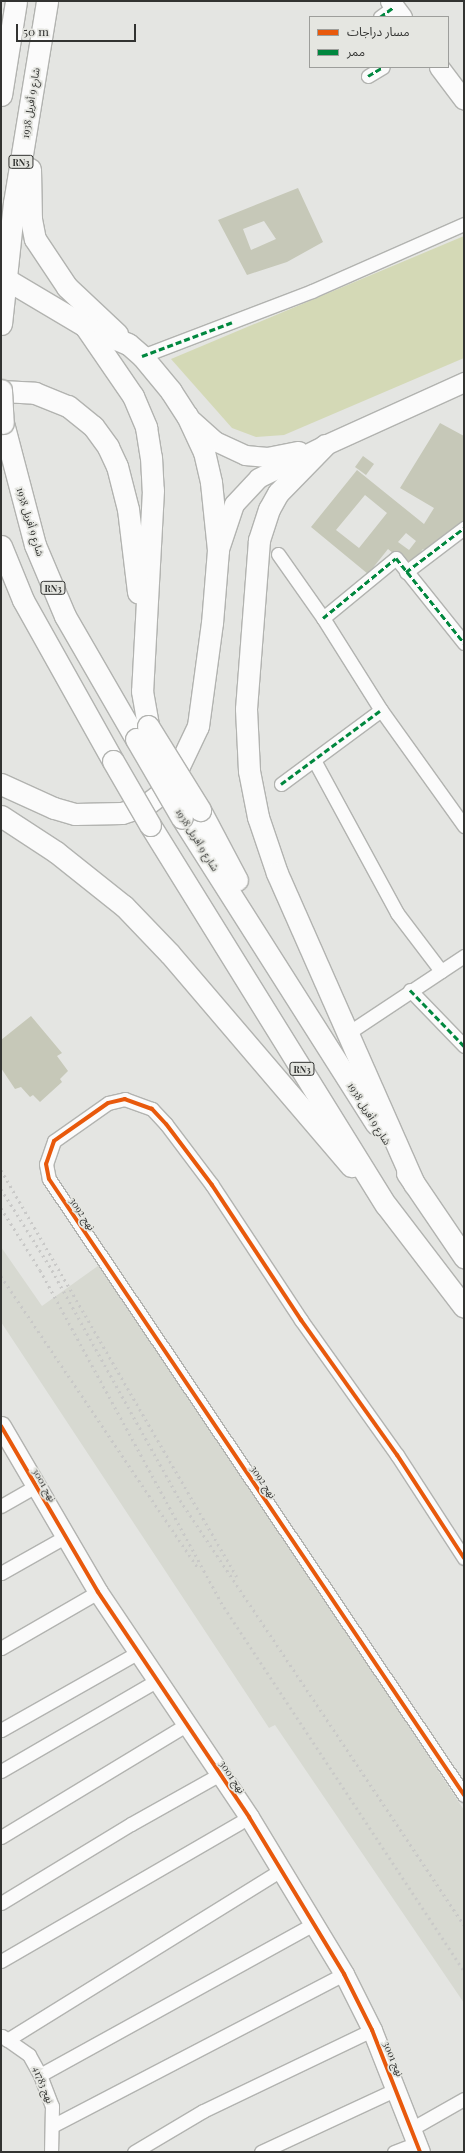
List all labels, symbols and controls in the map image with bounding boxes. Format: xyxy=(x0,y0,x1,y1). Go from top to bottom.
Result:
scale bar xyxy=(18,16,138,42)
legend xyxy=(309,16,449,68)
text: 50 m xyxy=(23,23,49,39)
text: مسار دراجات xyxy=(347,23,410,39)
text: ممر xyxy=(347,43,365,59)
street label: شارع 9 أفريل 1938 xyxy=(19,67,43,139)
road number: RN3 xyxy=(8,155,34,169)
street label: شارع 9 أفريل 1938 xyxy=(14,486,46,558)
road number: RN3 xyxy=(40,581,66,595)
street label: شارع 9 أفريل 1938 xyxy=(173,807,221,873)
road number: RN3 xyxy=(289,1062,315,1076)
street label: شارع 9 أفريل 1938 xyxy=(345,1081,393,1147)
street label: نهج 3092 xyxy=(67,1195,97,1233)
street label: نهج 3092 xyxy=(248,1463,278,1501)
street label: نهج 3001 xyxy=(30,1466,58,1504)
street label: نهج 3001 xyxy=(217,1758,247,1796)
street label: نهج 3001 xyxy=(380,2040,406,2078)
street label: نهج 41783 xyxy=(30,2065,56,2105)

